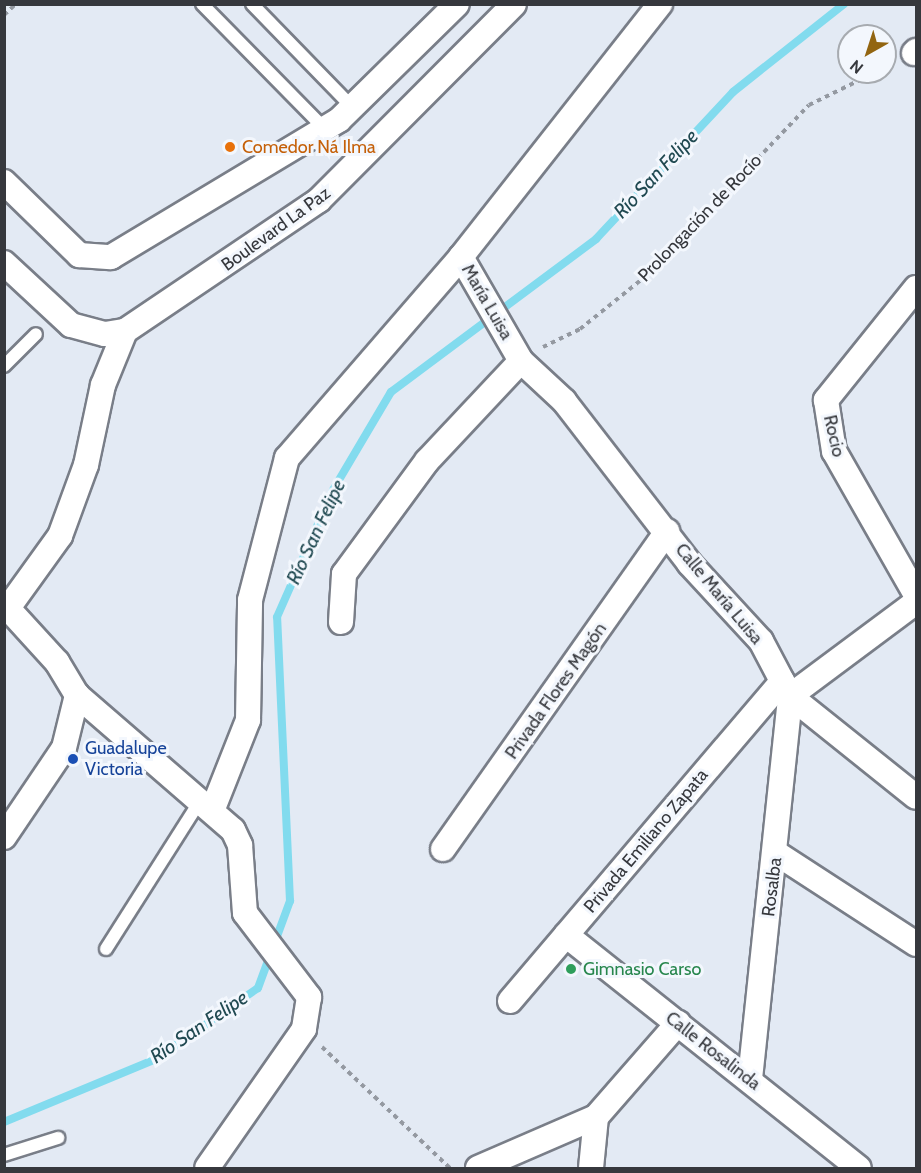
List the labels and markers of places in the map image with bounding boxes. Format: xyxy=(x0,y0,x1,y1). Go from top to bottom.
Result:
place label: Comedor Ná Ilma xyxy=(242,136,376,158)
marker: Comedor Ná Ilma xyxy=(223,140,237,154)
place label: Guadalupe Victoria xyxy=(85,738,167,780)
marker: Guadalupe Victoria xyxy=(66,752,80,766)
place label: Gimnasio Carso xyxy=(583,958,701,980)
marker: Gimnasio Carso xyxy=(564,962,578,976)

